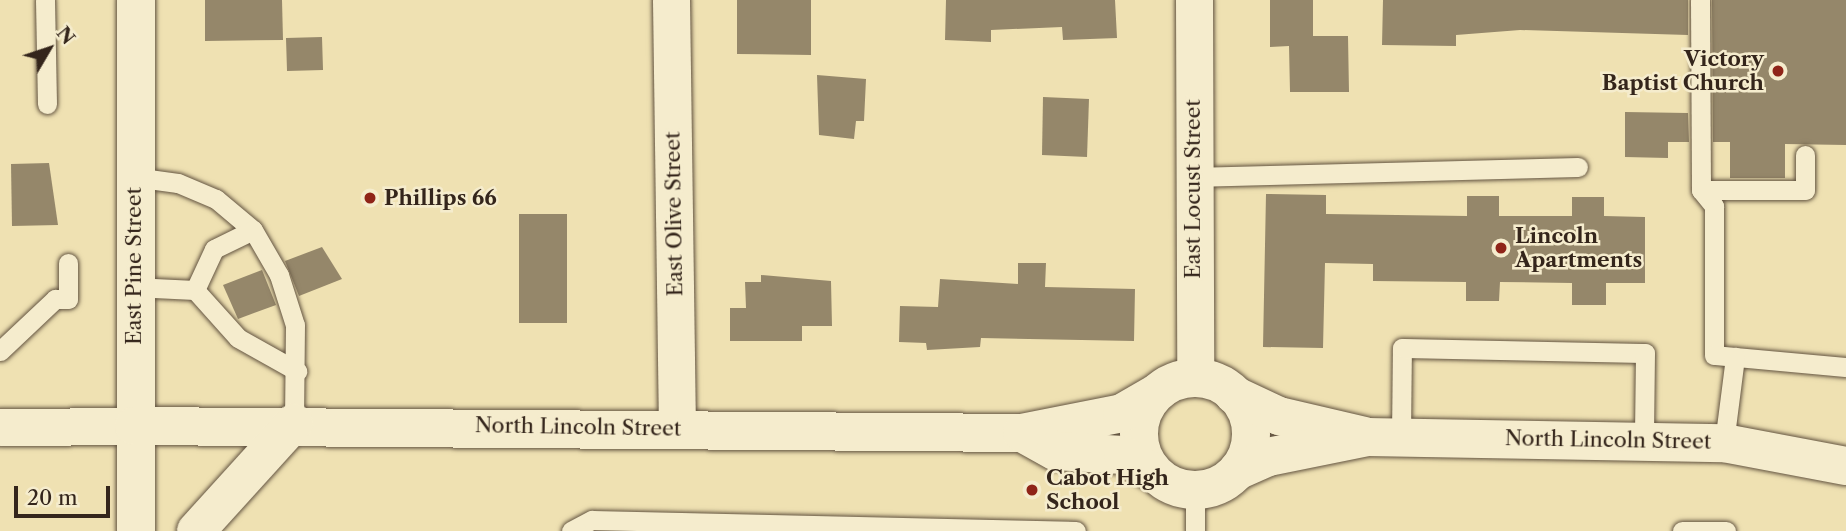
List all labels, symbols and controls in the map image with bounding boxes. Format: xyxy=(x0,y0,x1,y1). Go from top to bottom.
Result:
north arrow xyxy=(14,14,84,84)
text: N xyxy=(52,22,80,49)
place label: Victory Baptist Church xyxy=(1602,46,1764,96)
marker: Victory Baptist Church xyxy=(1770,63,1786,79)
street label: East Locust Street xyxy=(1180,99,1206,279)
street label: East Olive Street xyxy=(660,131,688,297)
place label: Phillips 66 xyxy=(384,185,497,211)
street label: East Pine Street xyxy=(121,187,147,345)
marker: Phillips 66 xyxy=(362,190,378,206)
place label: Lincoln Apartments xyxy=(1515,223,1642,273)
marker: Lincoln Apartments xyxy=(1493,240,1509,256)
street label: North Lincoln Street xyxy=(475,413,681,441)
street label: North Lincoln Street xyxy=(1505,426,1711,454)
place label: Cabot High School xyxy=(1046,465,1169,515)
scale bar xyxy=(18,472,114,516)
marker: Cabot High School xyxy=(1024,482,1040,498)
text: 20 m xyxy=(27,485,78,510)

